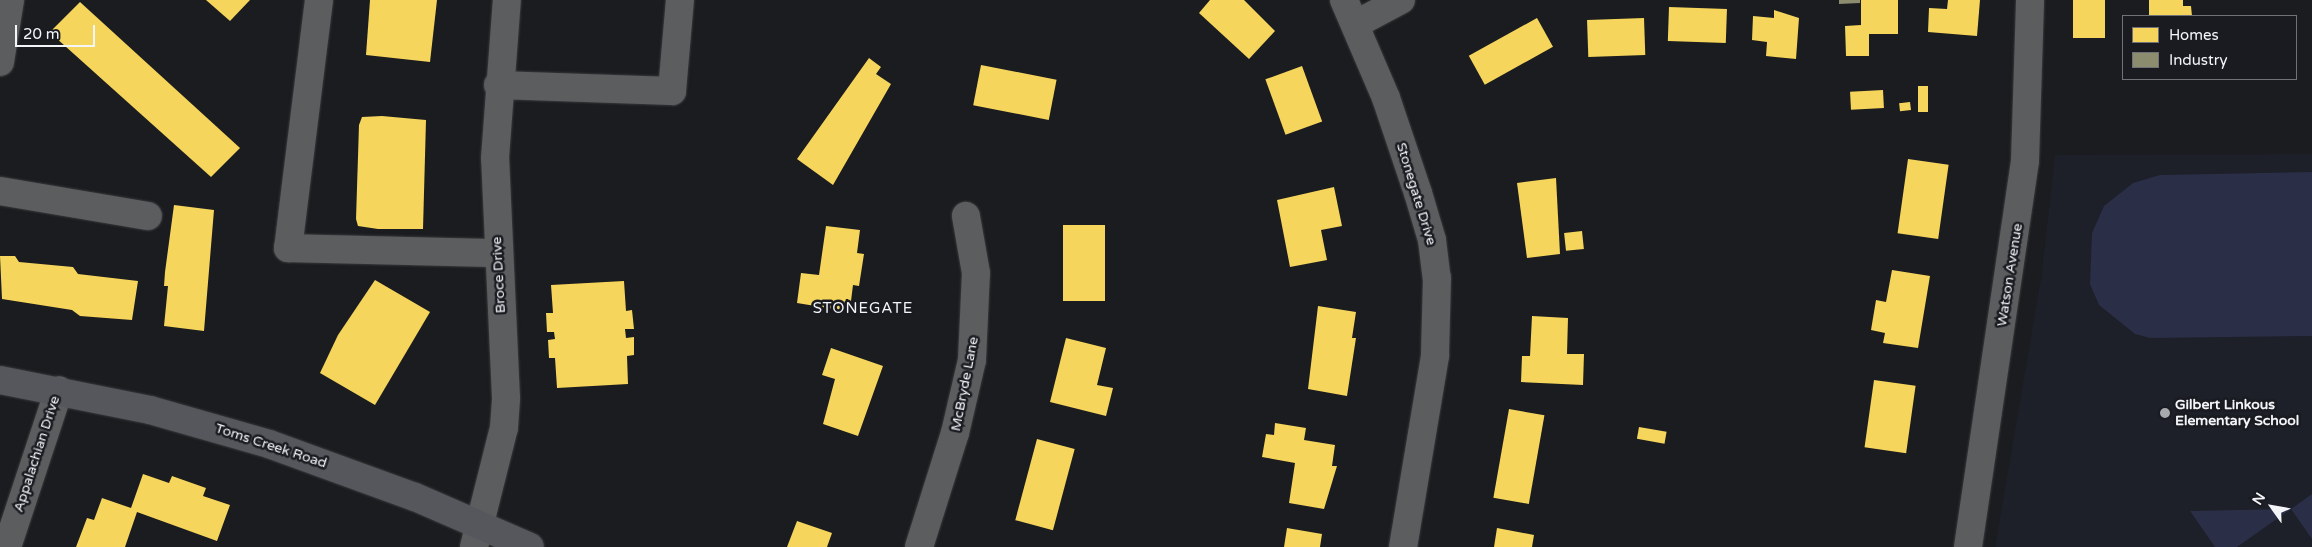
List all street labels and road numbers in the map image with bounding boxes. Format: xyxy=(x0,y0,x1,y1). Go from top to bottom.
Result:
street label: Stonegate Drive xyxy=(1392,141,1440,247)
street label: Watson Avenue xyxy=(1994,222,2026,328)
street label: Broce Drive xyxy=(489,236,509,314)
street label: McBryde Lane xyxy=(948,335,982,433)
street label: Appalachian Drive xyxy=(10,394,64,514)
street label: Toms Creek Road xyxy=(213,420,329,472)

